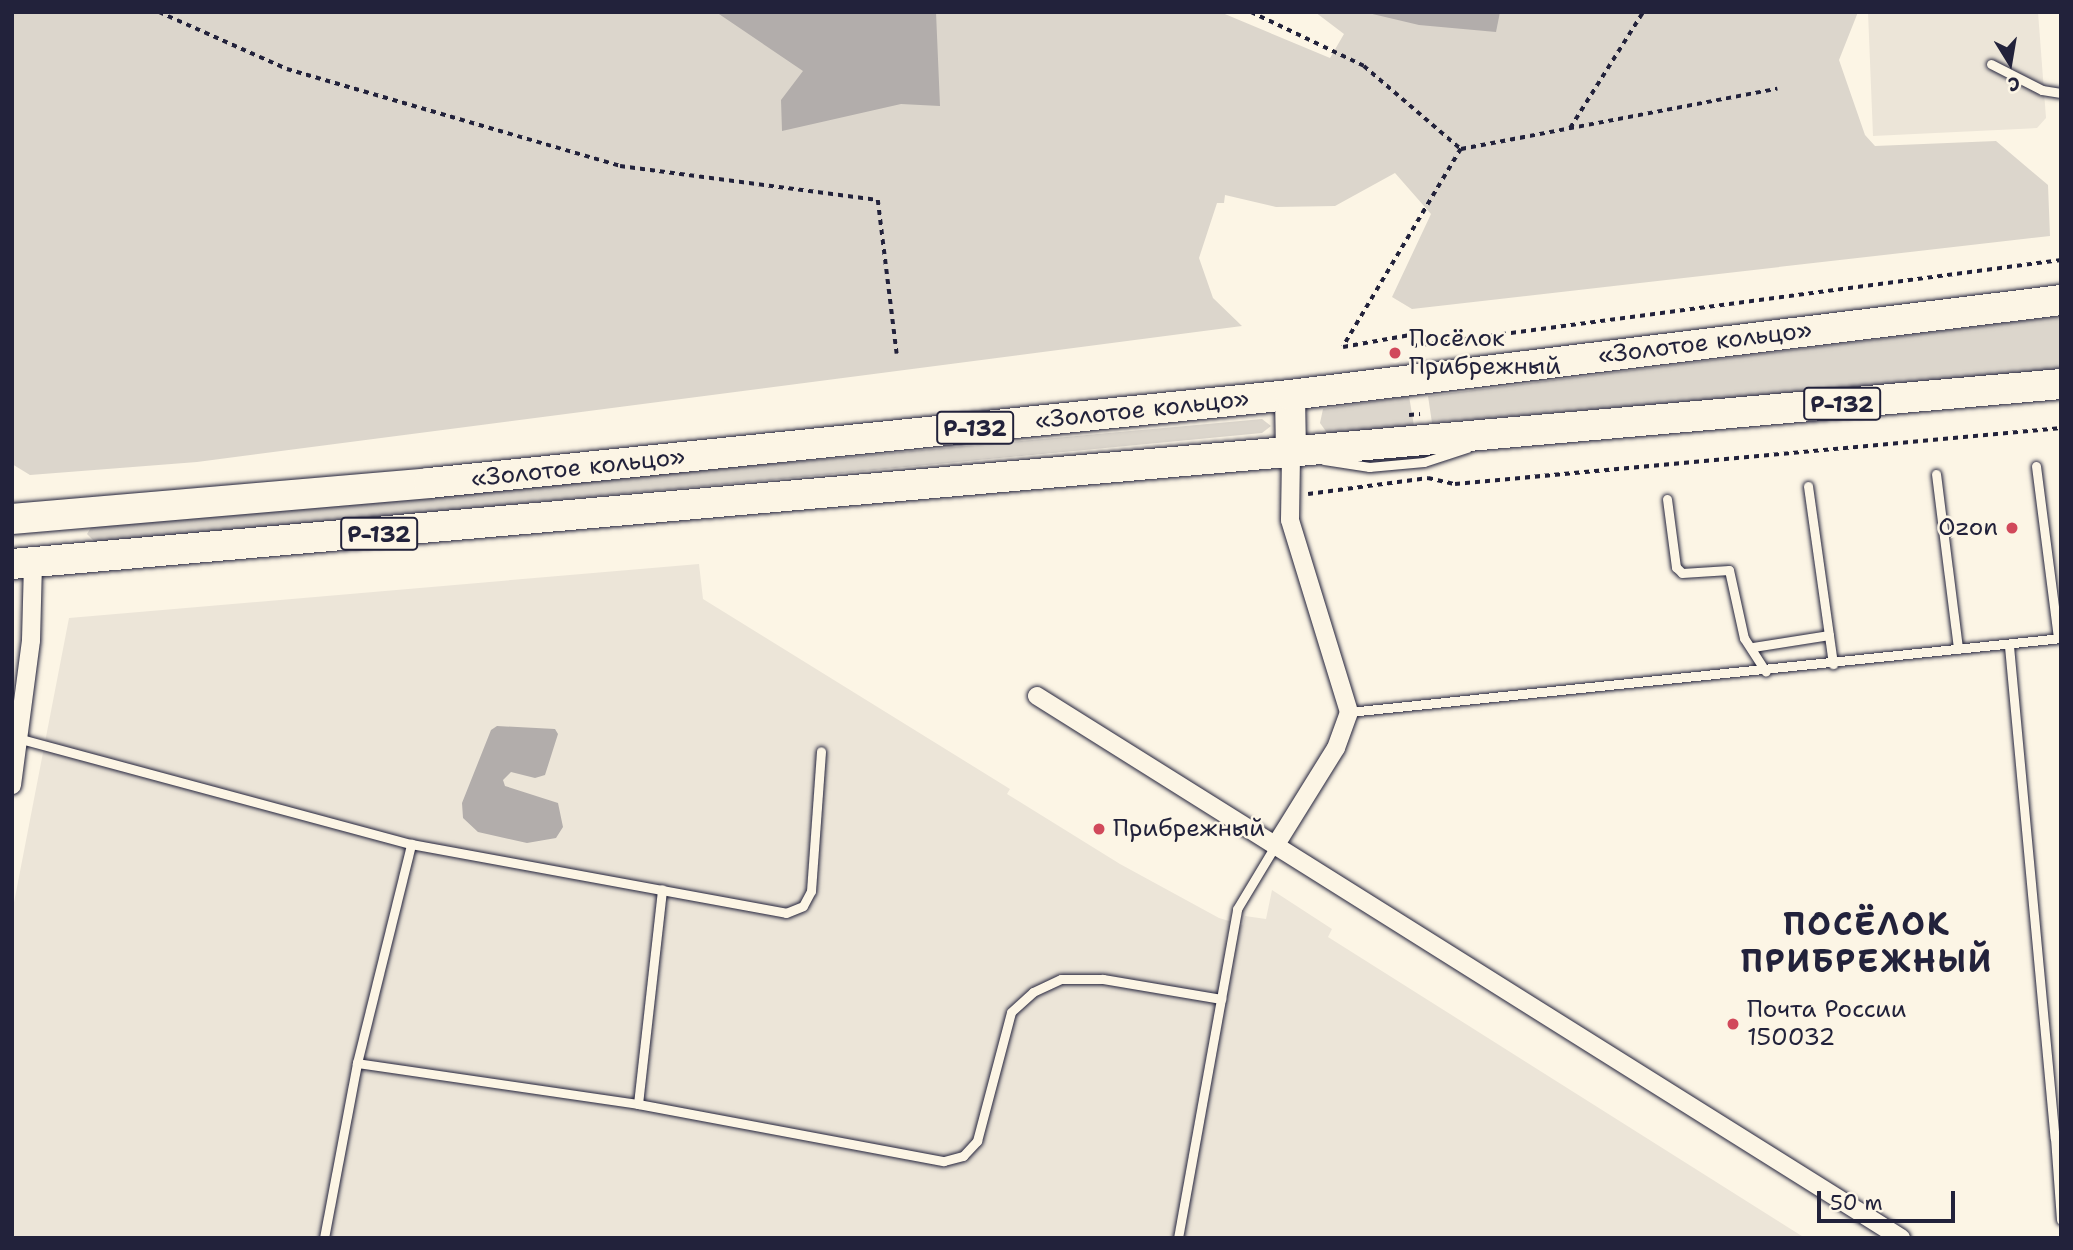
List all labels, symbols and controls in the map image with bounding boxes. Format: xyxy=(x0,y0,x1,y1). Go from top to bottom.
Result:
north arrow xyxy=(1975,28,2045,98)
text: С xyxy=(2006,71,2022,97)
street label: «Золотое кольцо» xyxy=(1597,316,1813,370)
place label: Посёлок Прибрежный xyxy=(1409,325,1561,381)
marker: Посёлок Прибрежный xyxy=(1387,345,1403,361)
street label: «Золотое кольцо» xyxy=(1034,384,1250,436)
road number: Р-132 xyxy=(1802,384,1882,424)
road number: Р-132 xyxy=(935,408,1015,448)
street label: «Золотое кольцо» xyxy=(470,442,686,494)
road number: Р-132 xyxy=(339,514,419,554)
place label: Ozon xyxy=(1938,514,1998,542)
marker: Ozon xyxy=(2004,520,2020,536)
place label: Прибрежный xyxy=(1113,815,1265,843)
marker: Прибрежный xyxy=(1091,821,1107,837)
district label: ПОСЁЛОК ПРИБРЕЖНЫЙ xyxy=(1742,906,1992,981)
place label: Почта России 150032 xyxy=(1747,996,1907,1052)
marker: Почта России 150032 xyxy=(1725,1016,1741,1032)
scale bar xyxy=(1821,1176,1959,1220)
text: 50 m xyxy=(1830,1189,1883,1217)

